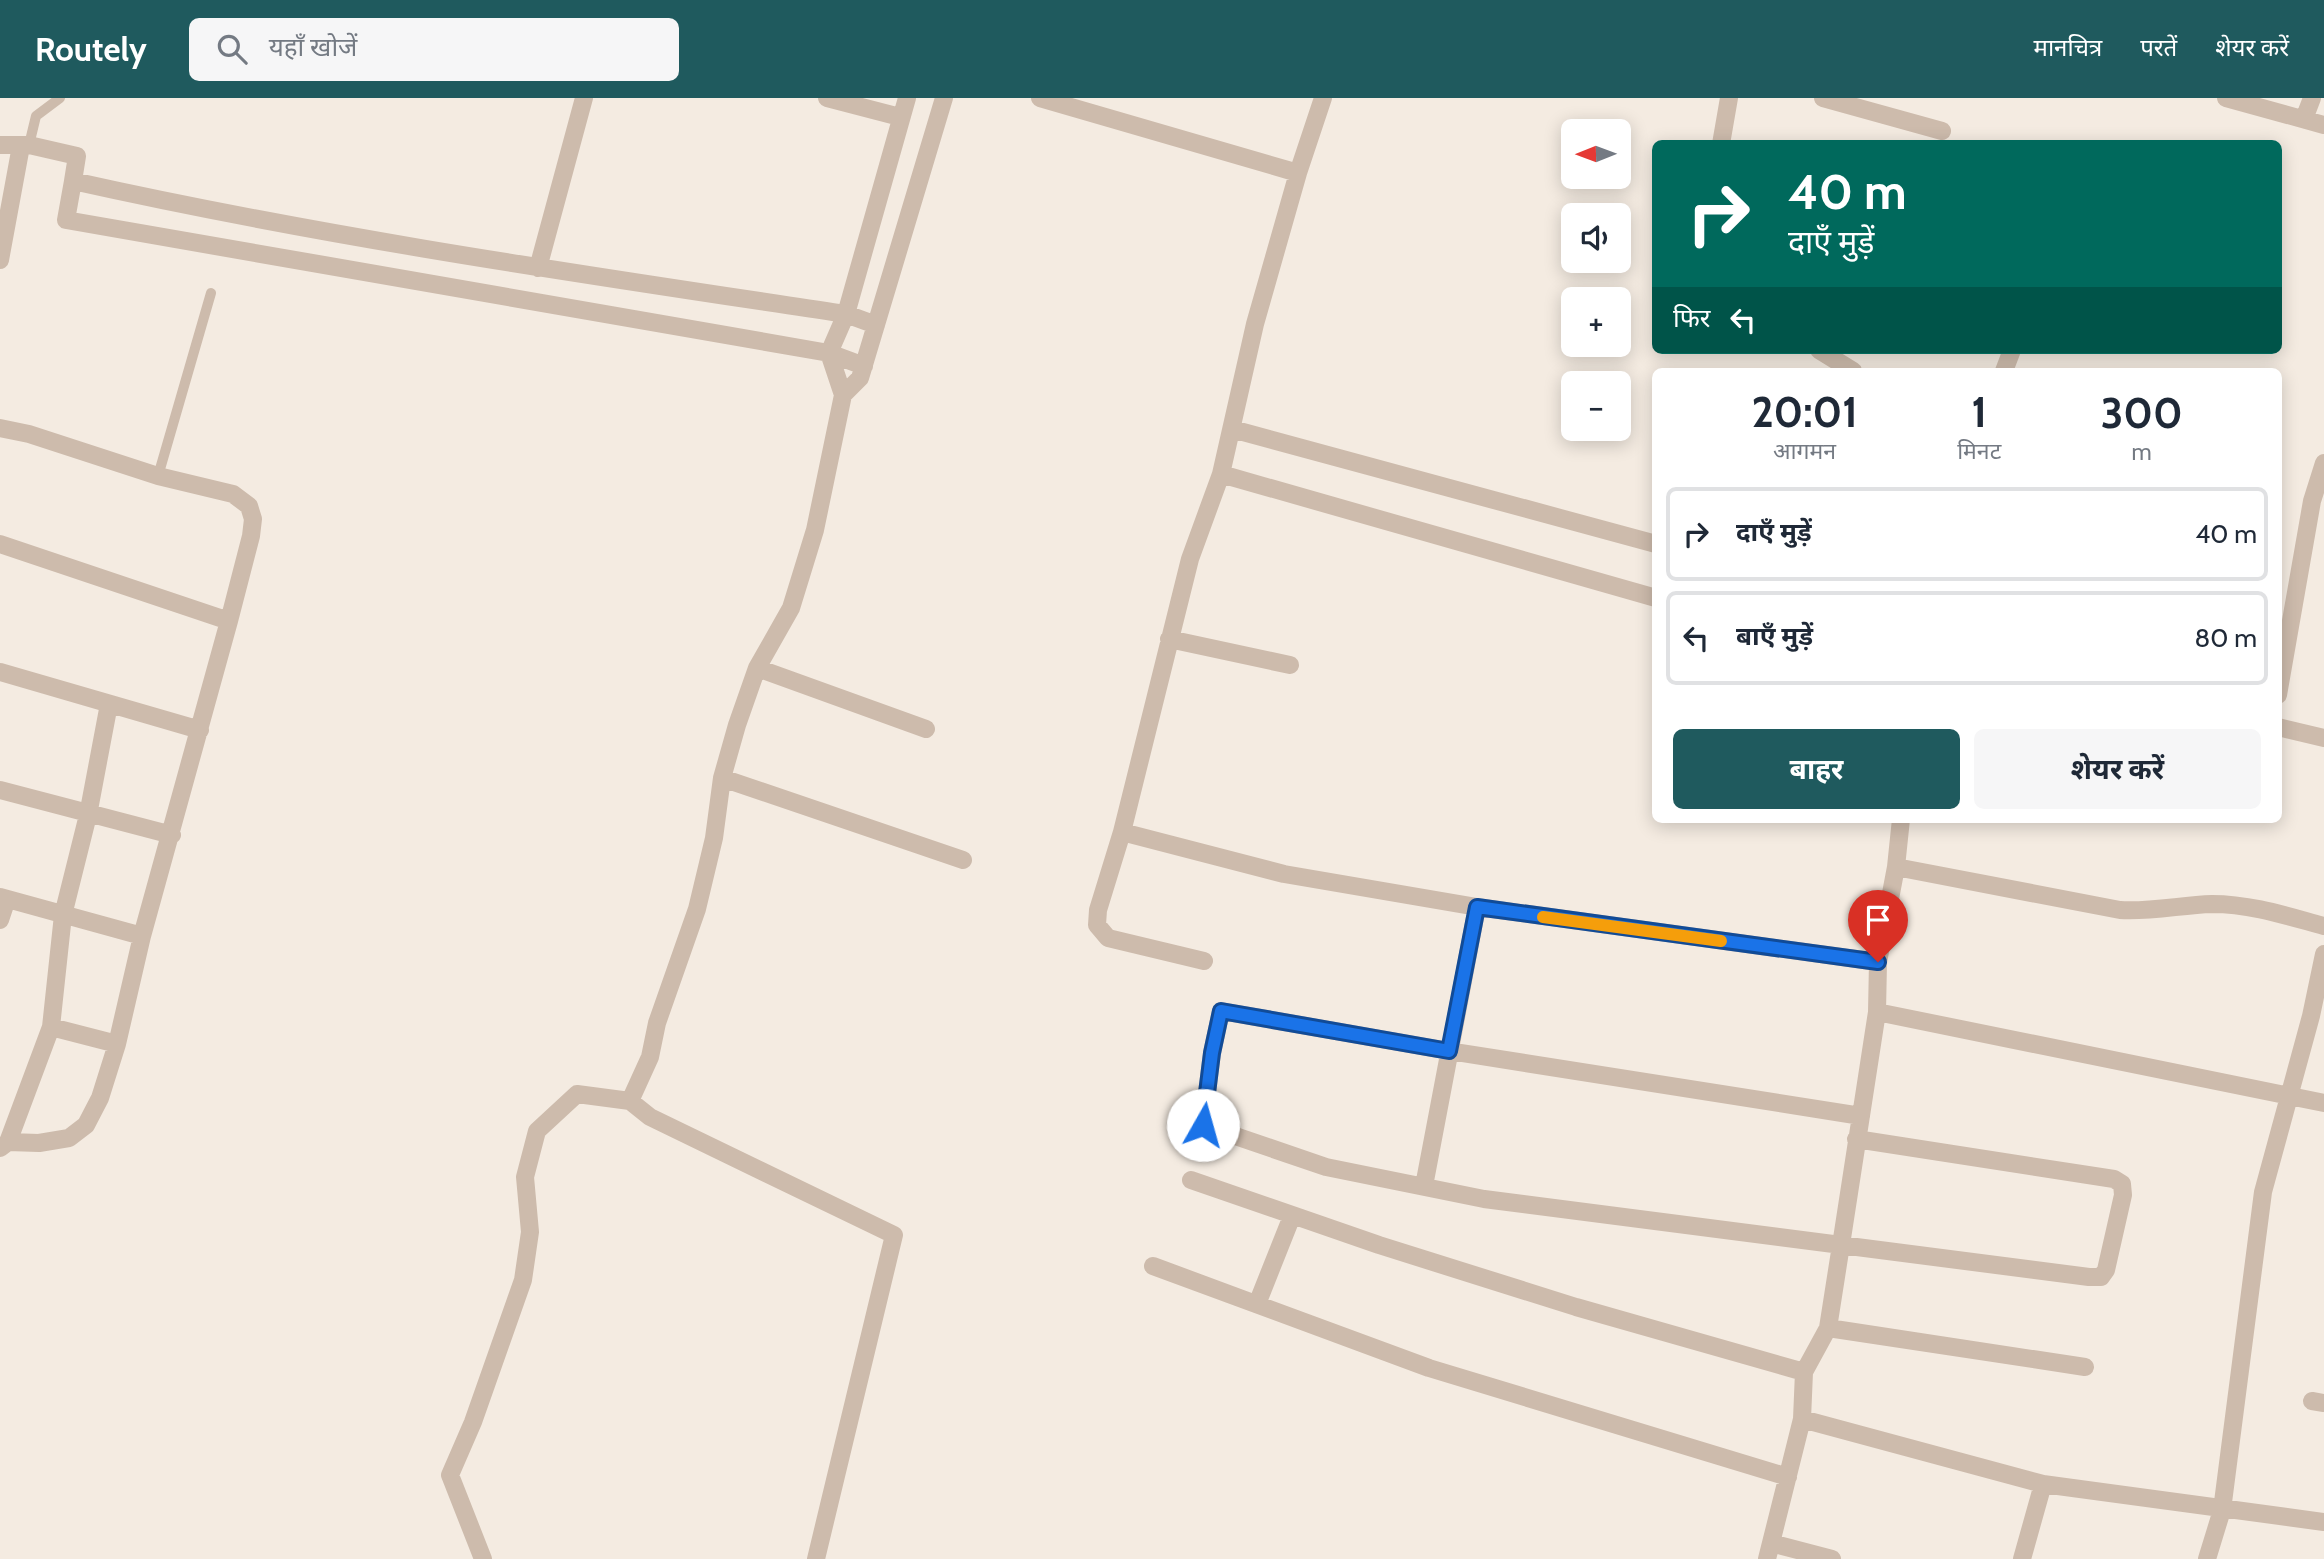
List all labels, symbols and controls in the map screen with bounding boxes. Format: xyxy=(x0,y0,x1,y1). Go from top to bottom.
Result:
search box xyxy=(189,18,679,81)
text: Routely xyxy=(35,29,147,69)
icon: search xyxy=(213,30,251,68)
text: यहाँ खोजें xyxy=(269,31,357,63)
text: मानचित्र xyxy=(2034,33,2102,62)
text: परतें xyxy=(2140,33,2177,62)
text: शेयर करें xyxy=(2215,33,2289,62)
north arrow xyxy=(1561,119,1631,189)
map controls xyxy=(1561,119,1631,441)
text: 40 m xyxy=(1788,162,1907,221)
icon: right xyxy=(1673,168,1764,259)
button: sound xyxy=(1561,203,1631,273)
text: दाएँ मुड़ें xyxy=(1788,222,1874,261)
button: + xyxy=(1561,287,1631,357)
icon: left xyxy=(1724,301,1762,339)
text: फिर xyxy=(1673,302,1710,334)
button: − xyxy=(1561,371,1631,441)
text: 20:01 xyxy=(1751,386,1858,438)
text: 1 xyxy=(1971,386,1987,438)
text: 300 xyxy=(2101,387,2183,439)
text: आगमन xyxy=(1773,437,1836,465)
text: मिनट xyxy=(1957,437,2001,465)
text: m xyxy=(2132,438,2152,466)
icon: right xyxy=(1677,515,1715,553)
text: दाएँ मुड़ें xyxy=(1736,516,1812,548)
text: 40 m xyxy=(2195,518,2257,550)
icon: left xyxy=(1677,619,1715,657)
text: बाएँ मुड़ें xyxy=(1736,620,1813,652)
text: 80 m xyxy=(2194,622,2257,654)
button: बाहर xyxy=(1673,729,1960,809)
button: शेयर करें xyxy=(1974,729,2261,809)
pin xyxy=(1848,890,1908,962)
icon: arrive xyxy=(1859,901,1897,939)
position arrow xyxy=(1166,1088,1240,1162)

